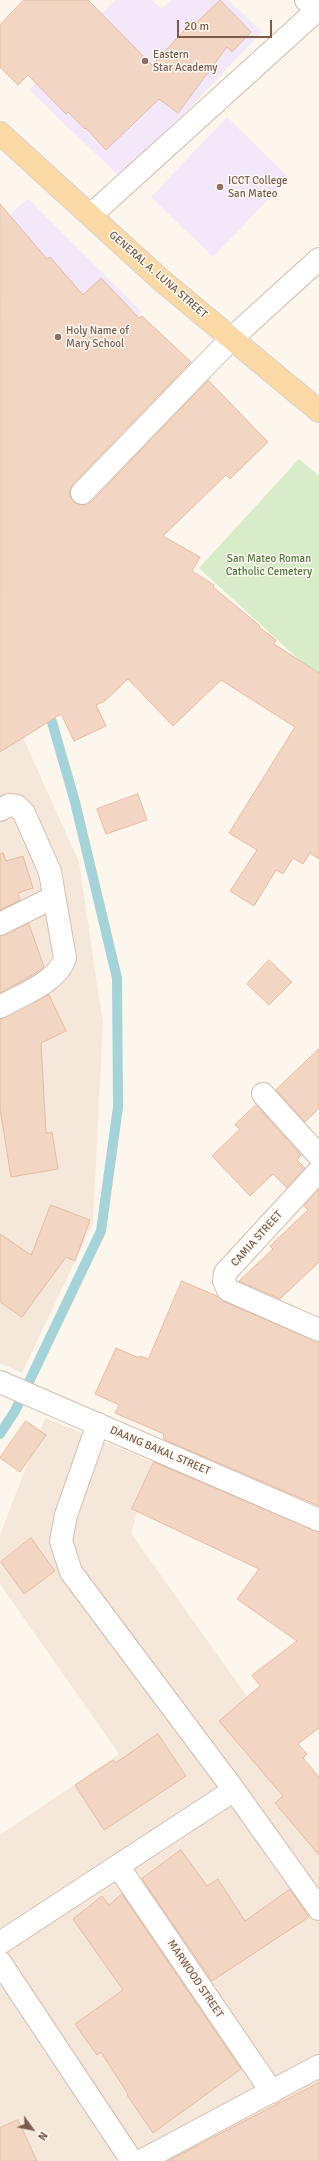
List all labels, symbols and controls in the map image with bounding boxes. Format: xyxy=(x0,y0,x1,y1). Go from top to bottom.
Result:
scale bar xyxy=(179,12,274,38)
text: 20 m xyxy=(184,19,209,34)
place label: Eastern Star Academy xyxy=(153,48,217,74)
marker: Eastern Star Academy xyxy=(140,56,150,66)
place label: ICCT College San Mateo xyxy=(228,174,288,200)
marker: ICCT College San Mateo xyxy=(215,182,225,192)
street label: GENERAL A. LUNA STREET xyxy=(106,229,210,321)
place label: Holy Name of Mary School xyxy=(66,324,129,350)
marker: Holy Name of Mary School xyxy=(53,332,63,342)
park label: San Mateo Roman Catholic Cemetery xyxy=(226,552,312,578)
street label: CAMIA STREET xyxy=(229,1208,285,1270)
street label: DAANG BAKAL STREET xyxy=(108,1424,212,1478)
street label: MARWOOD STREET xyxy=(164,1938,226,2020)
north arrow xyxy=(12,2109,52,2149)
text: N xyxy=(35,2129,50,2143)

